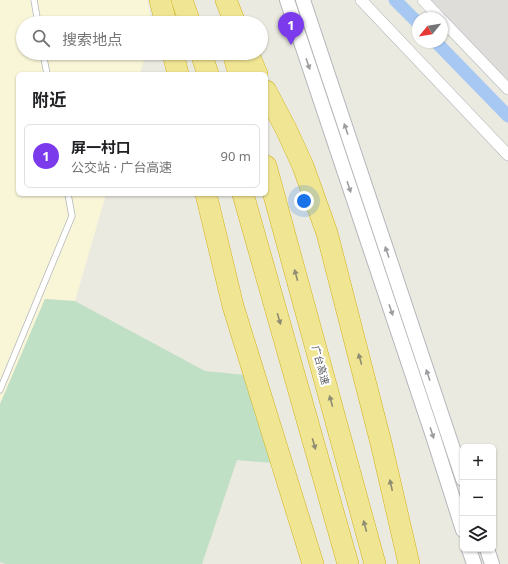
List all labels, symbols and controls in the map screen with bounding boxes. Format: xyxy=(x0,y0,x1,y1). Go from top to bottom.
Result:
pin: 1 xyxy=(278,12,304,45)
north arrow xyxy=(412,12,448,48)
search box xyxy=(16,16,268,60)
icon: search xyxy=(30,27,52,49)
text: 搜索地点 xyxy=(62,29,122,49)
one-way arrow xyxy=(305,58,311,70)
text: 附近 xyxy=(32,88,66,111)
one-way arrow xyxy=(343,122,349,134)
text: 屏一村口 xyxy=(71,137,131,157)
text: 1 xyxy=(42,147,50,165)
text: 90 m xyxy=(221,147,251,165)
text: 公交站 · 广台高速 xyxy=(71,158,172,176)
one-way arrow xyxy=(347,181,353,193)
your location xyxy=(294,191,314,211)
one-way arrow xyxy=(384,246,390,258)
one-way arrow xyxy=(293,269,299,282)
one-way arrow xyxy=(388,304,394,316)
one-way arrow xyxy=(276,313,282,325)
street label: 广台高速 xyxy=(309,344,333,386)
one-way arrow xyxy=(357,353,363,365)
one-way arrow xyxy=(425,369,431,381)
one-way arrow xyxy=(327,395,333,407)
one-way arrow xyxy=(429,428,435,440)
one-way arrow xyxy=(311,438,317,450)
map controls xyxy=(460,444,496,552)
button: + xyxy=(460,444,496,480)
one-way arrow xyxy=(387,479,393,491)
button: − xyxy=(460,480,496,516)
button: layers xyxy=(460,516,496,552)
one-way arrow xyxy=(361,520,367,533)

